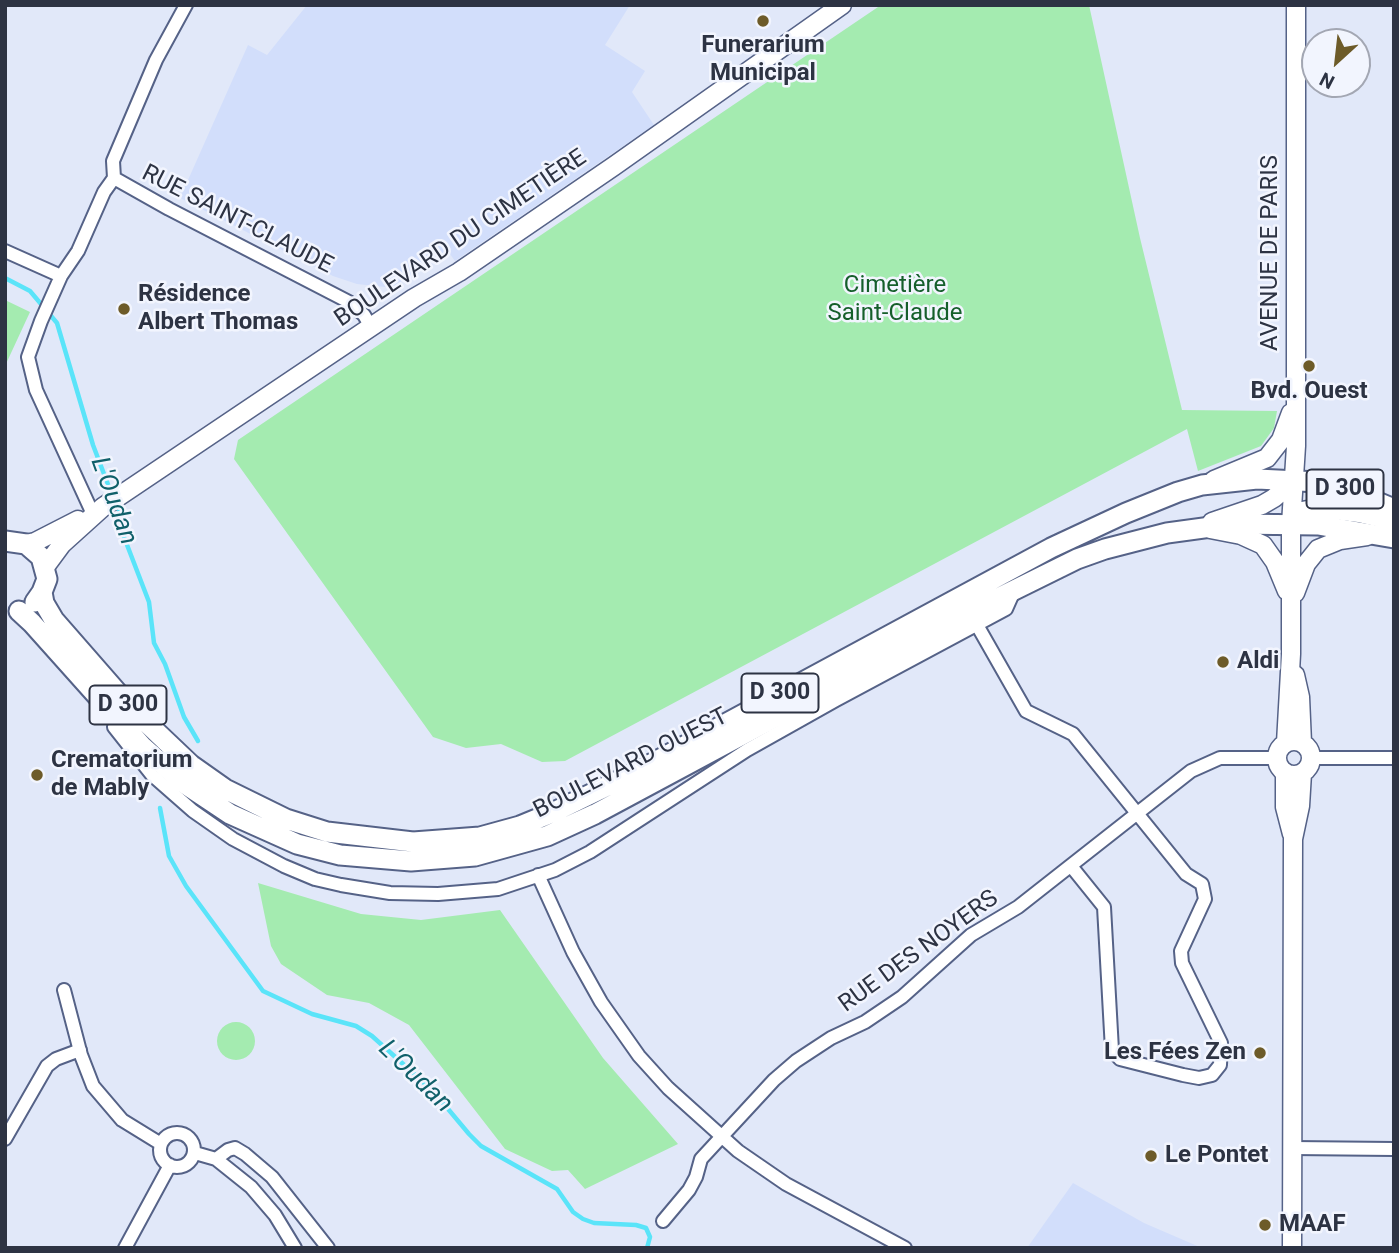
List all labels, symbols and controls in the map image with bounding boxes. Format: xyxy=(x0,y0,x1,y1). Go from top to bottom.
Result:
marker: Funerarium Municipal xyxy=(755,13,771,29)
north arrow xyxy=(1301,28,1371,98)
place label: Funerarium Municipal xyxy=(701,32,825,88)
text: N xyxy=(1316,67,1338,94)
street label: BOULEVARD DU CIMETIÈRE xyxy=(330,144,592,334)
street label: AVENUE DE PARIS xyxy=(1257,155,1285,351)
street label: RUE SAINT-CLAUDE xyxy=(137,159,337,281)
park label: Cimetière Saint-Claude xyxy=(828,272,962,328)
place label: Résidence Albert Thomas xyxy=(138,281,298,337)
marker: Résidence Albert Thomas xyxy=(116,301,132,317)
marker: Bvd. Ouest xyxy=(1301,358,1317,374)
place label: Bvd. Ouest xyxy=(1250,378,1368,406)
water label: L'Oudan xyxy=(83,453,143,549)
road number: D 300 xyxy=(1306,470,1384,509)
place label: Aldi xyxy=(1237,648,1279,676)
marker: Aldi xyxy=(1215,654,1231,670)
road number: D 300 xyxy=(742,674,818,712)
road number: D 300 xyxy=(90,685,166,724)
street label: BOULEVARD OUEST xyxy=(529,702,733,826)
place label: Crematorium de Mably xyxy=(51,747,193,803)
marker: Crematorium de Mably xyxy=(29,767,45,783)
street label: RUE DES NOYERS xyxy=(834,885,1004,1019)
water label: L'Oudan xyxy=(371,1034,459,1120)
place label: Les Fées Zen xyxy=(1104,1039,1246,1067)
marker: Les Fées Zen xyxy=(1252,1045,1268,1061)
place label: Le Pontet xyxy=(1165,1142,1268,1170)
marker: Le Pontet xyxy=(1143,1148,1159,1164)
place label: MAAF xyxy=(1279,1211,1346,1239)
marker: MAAF xyxy=(1257,1217,1273,1233)

